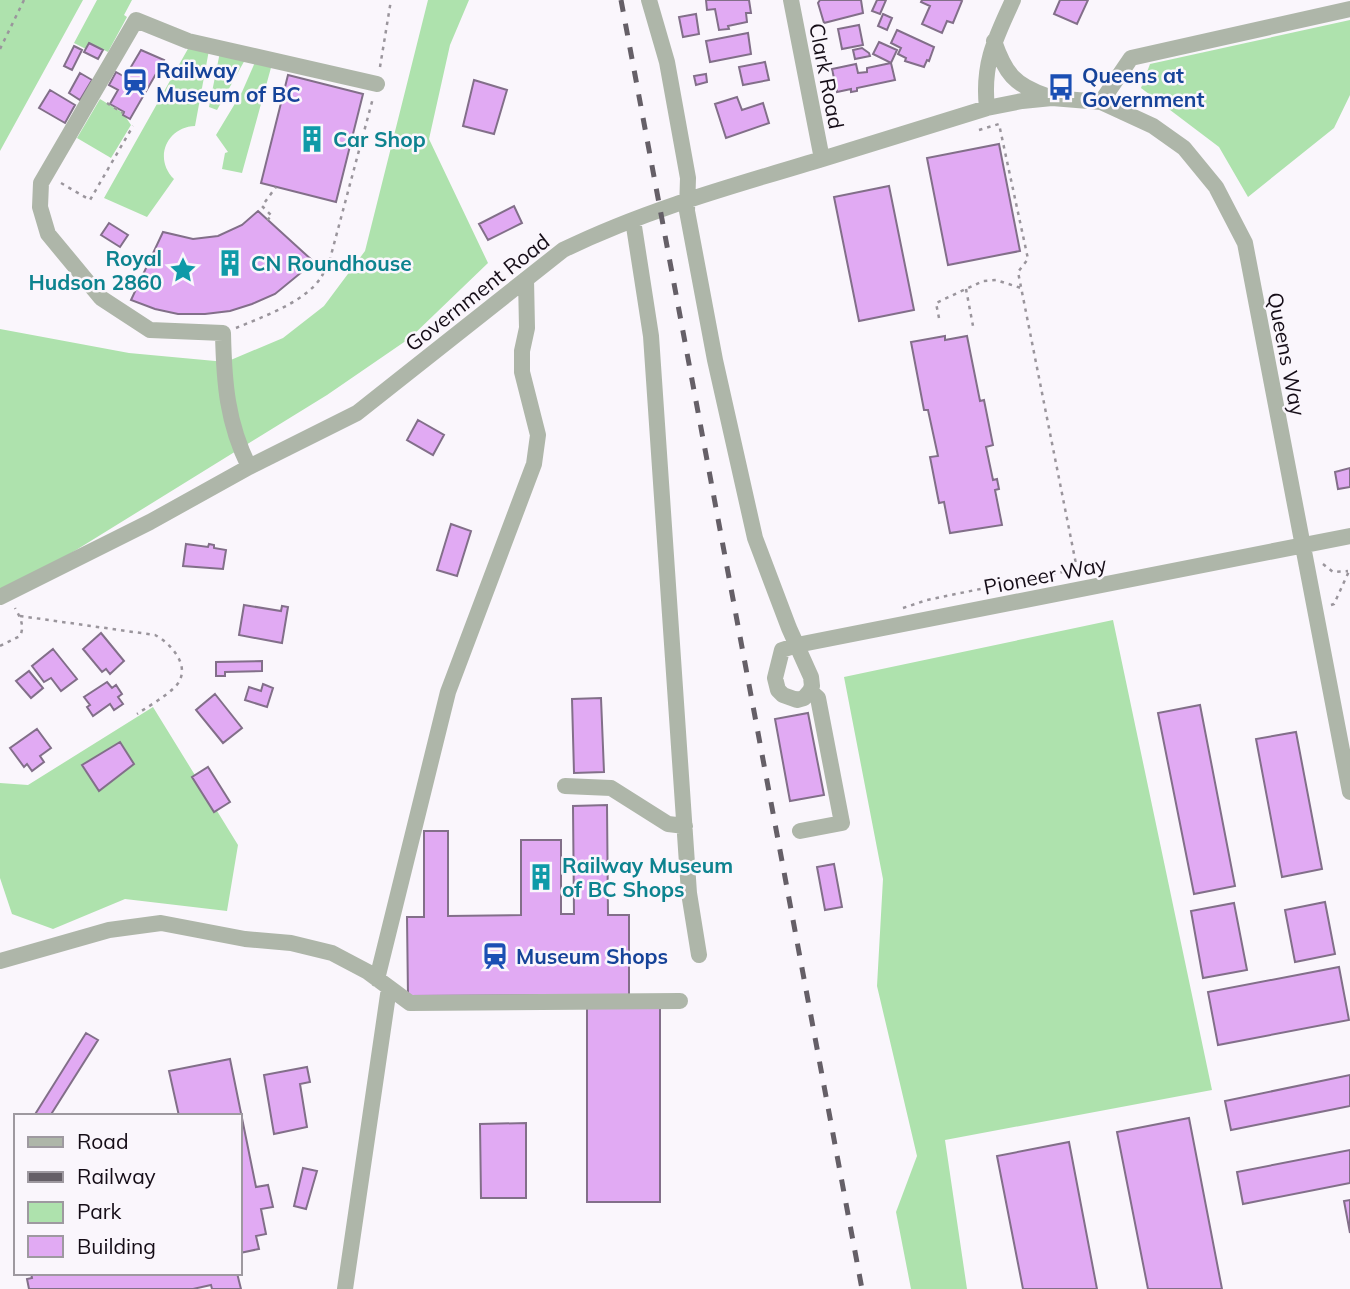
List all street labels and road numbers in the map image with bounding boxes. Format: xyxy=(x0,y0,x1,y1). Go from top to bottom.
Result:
street label: Clark Road xyxy=(804,21,850,131)
street label: Government Road xyxy=(400,228,554,356)
street label: Queens Way xyxy=(1262,290,1312,418)
street label: Pioneer Way xyxy=(981,550,1109,600)

